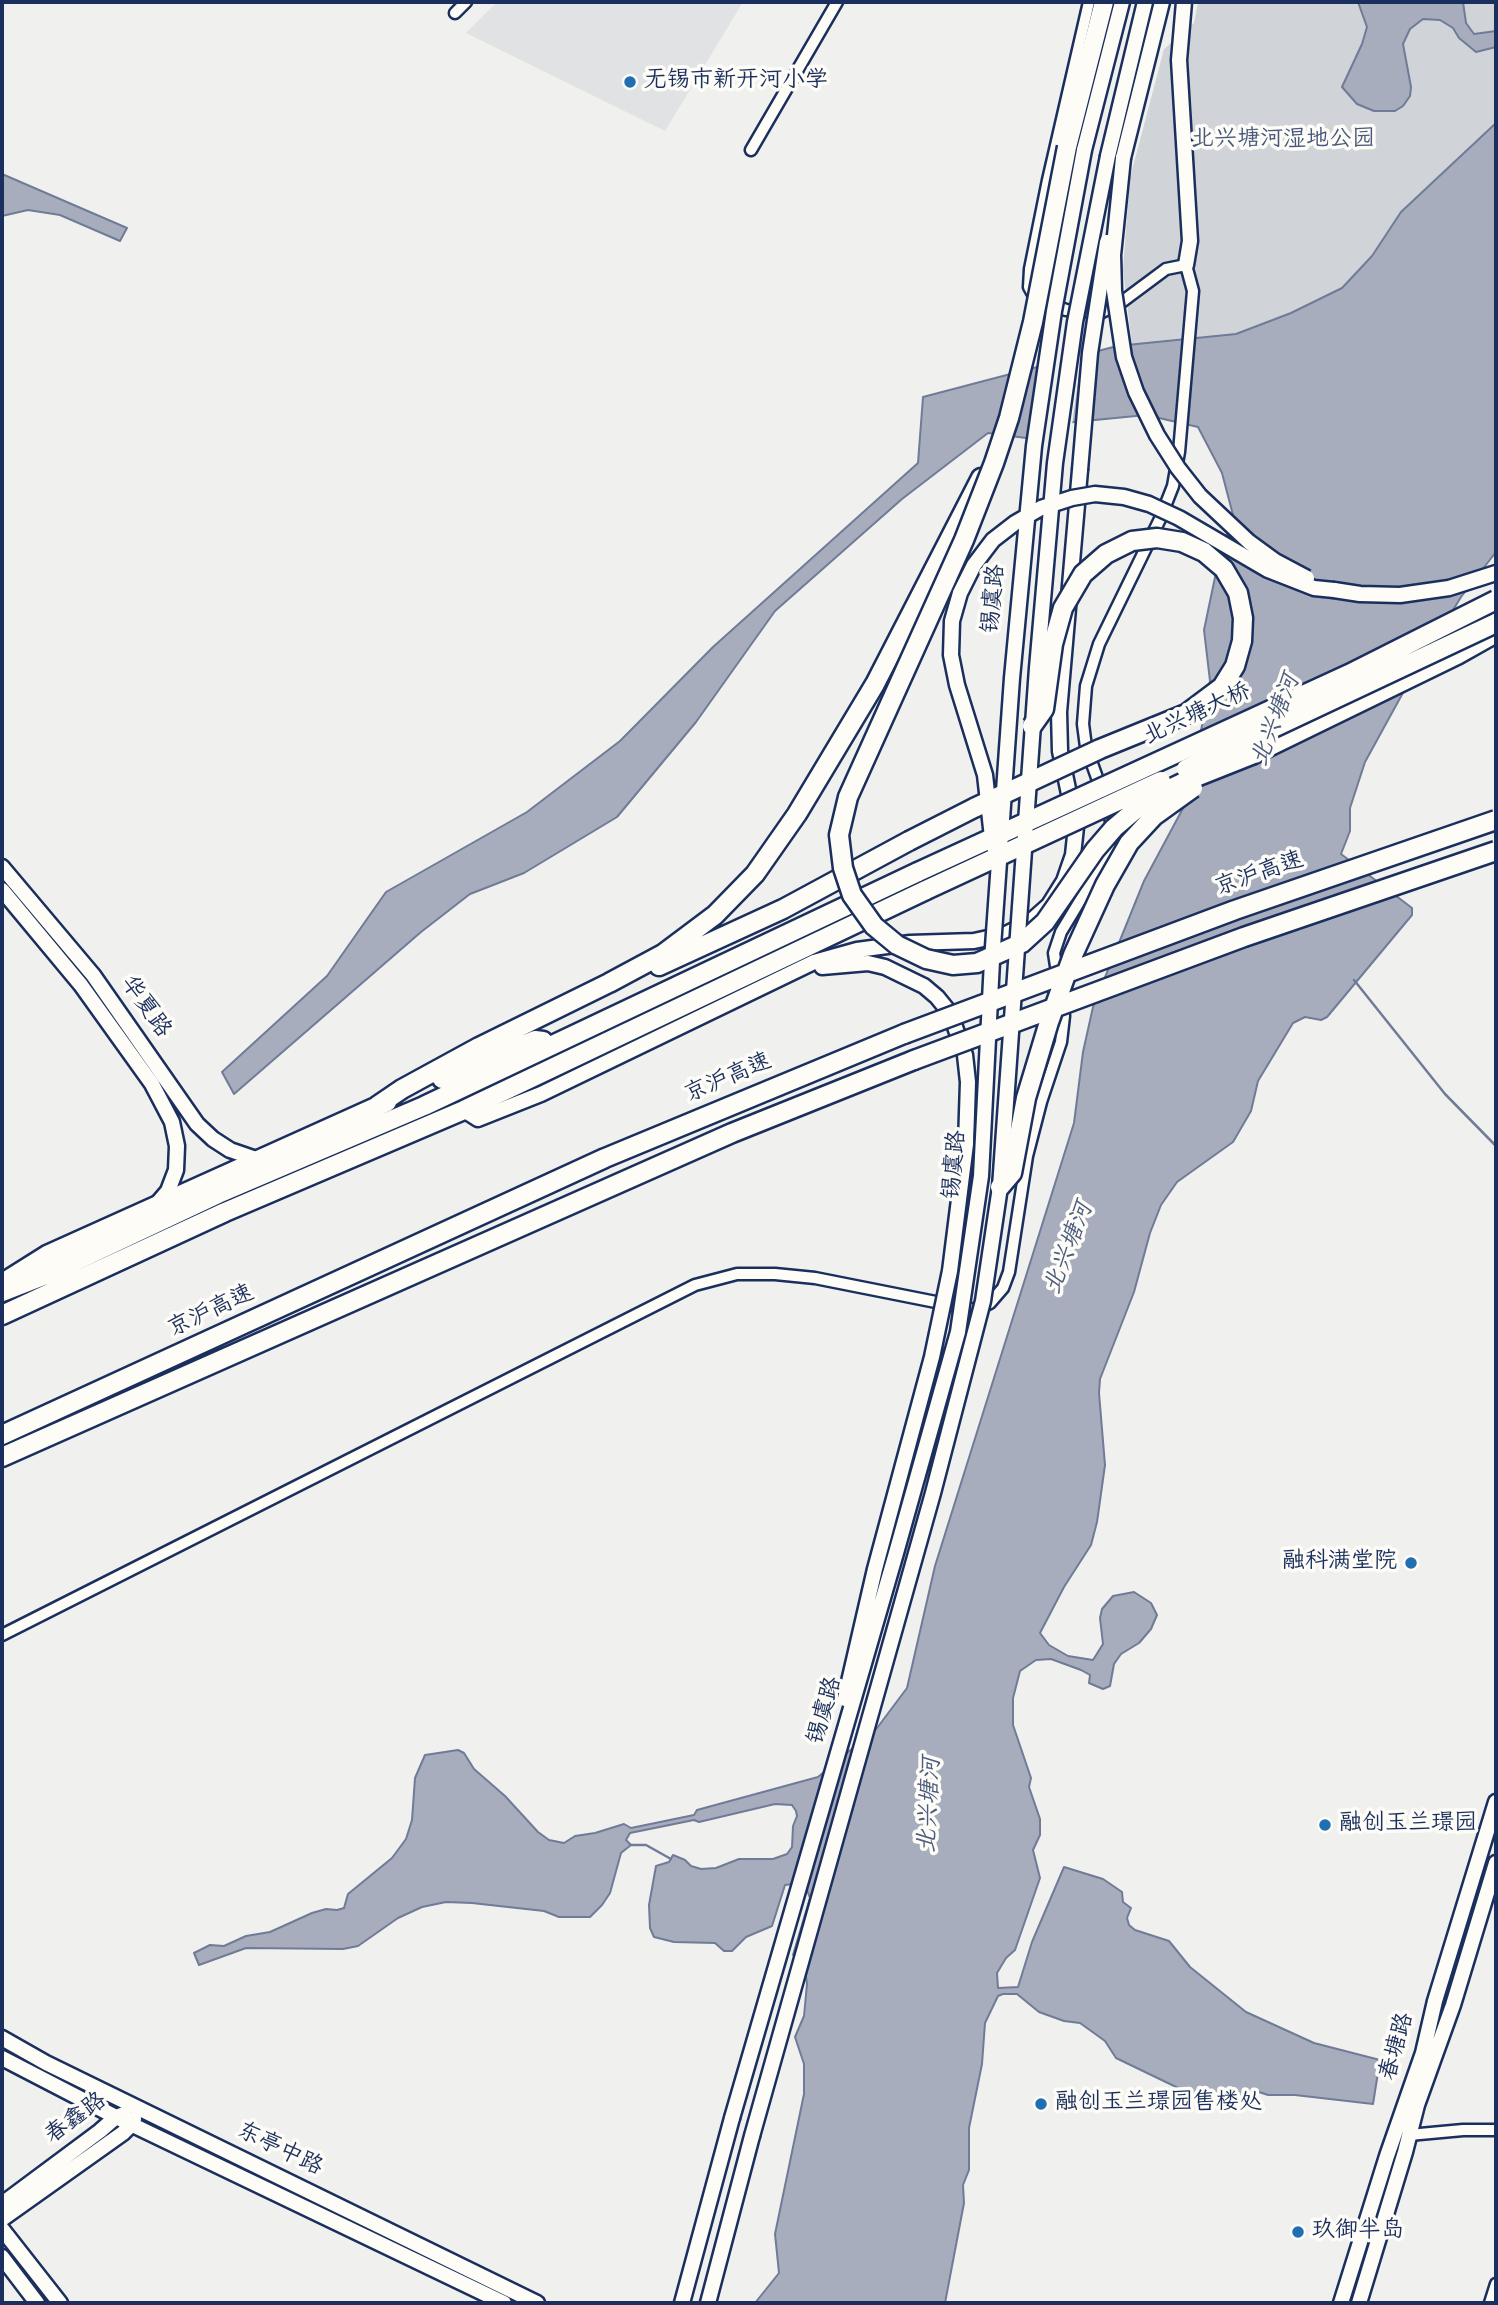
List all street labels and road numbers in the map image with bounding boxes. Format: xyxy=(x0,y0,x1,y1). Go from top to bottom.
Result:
street label: 锡虞路 xyxy=(979,563,1013,635)
street label: 北兴塘大桥 xyxy=(1140,679,1256,753)
street label: 京沪高速 xyxy=(1212,848,1308,904)
street label: 华夏路 xyxy=(113,972,175,1044)
street label: 京沪高速 xyxy=(681,1049,777,1111)
street label: 锡虞路 xyxy=(940,1129,974,1201)
street label: 京沪高速 xyxy=(164,1281,260,1345)
street label: 锡虞路 xyxy=(804,1674,850,1748)
street label: 春塘路 xyxy=(1376,2010,1422,2084)
street label: 春鑫路 xyxy=(41,2089,113,2151)
street label: 东亭中路 xyxy=(232,2118,326,2184)

